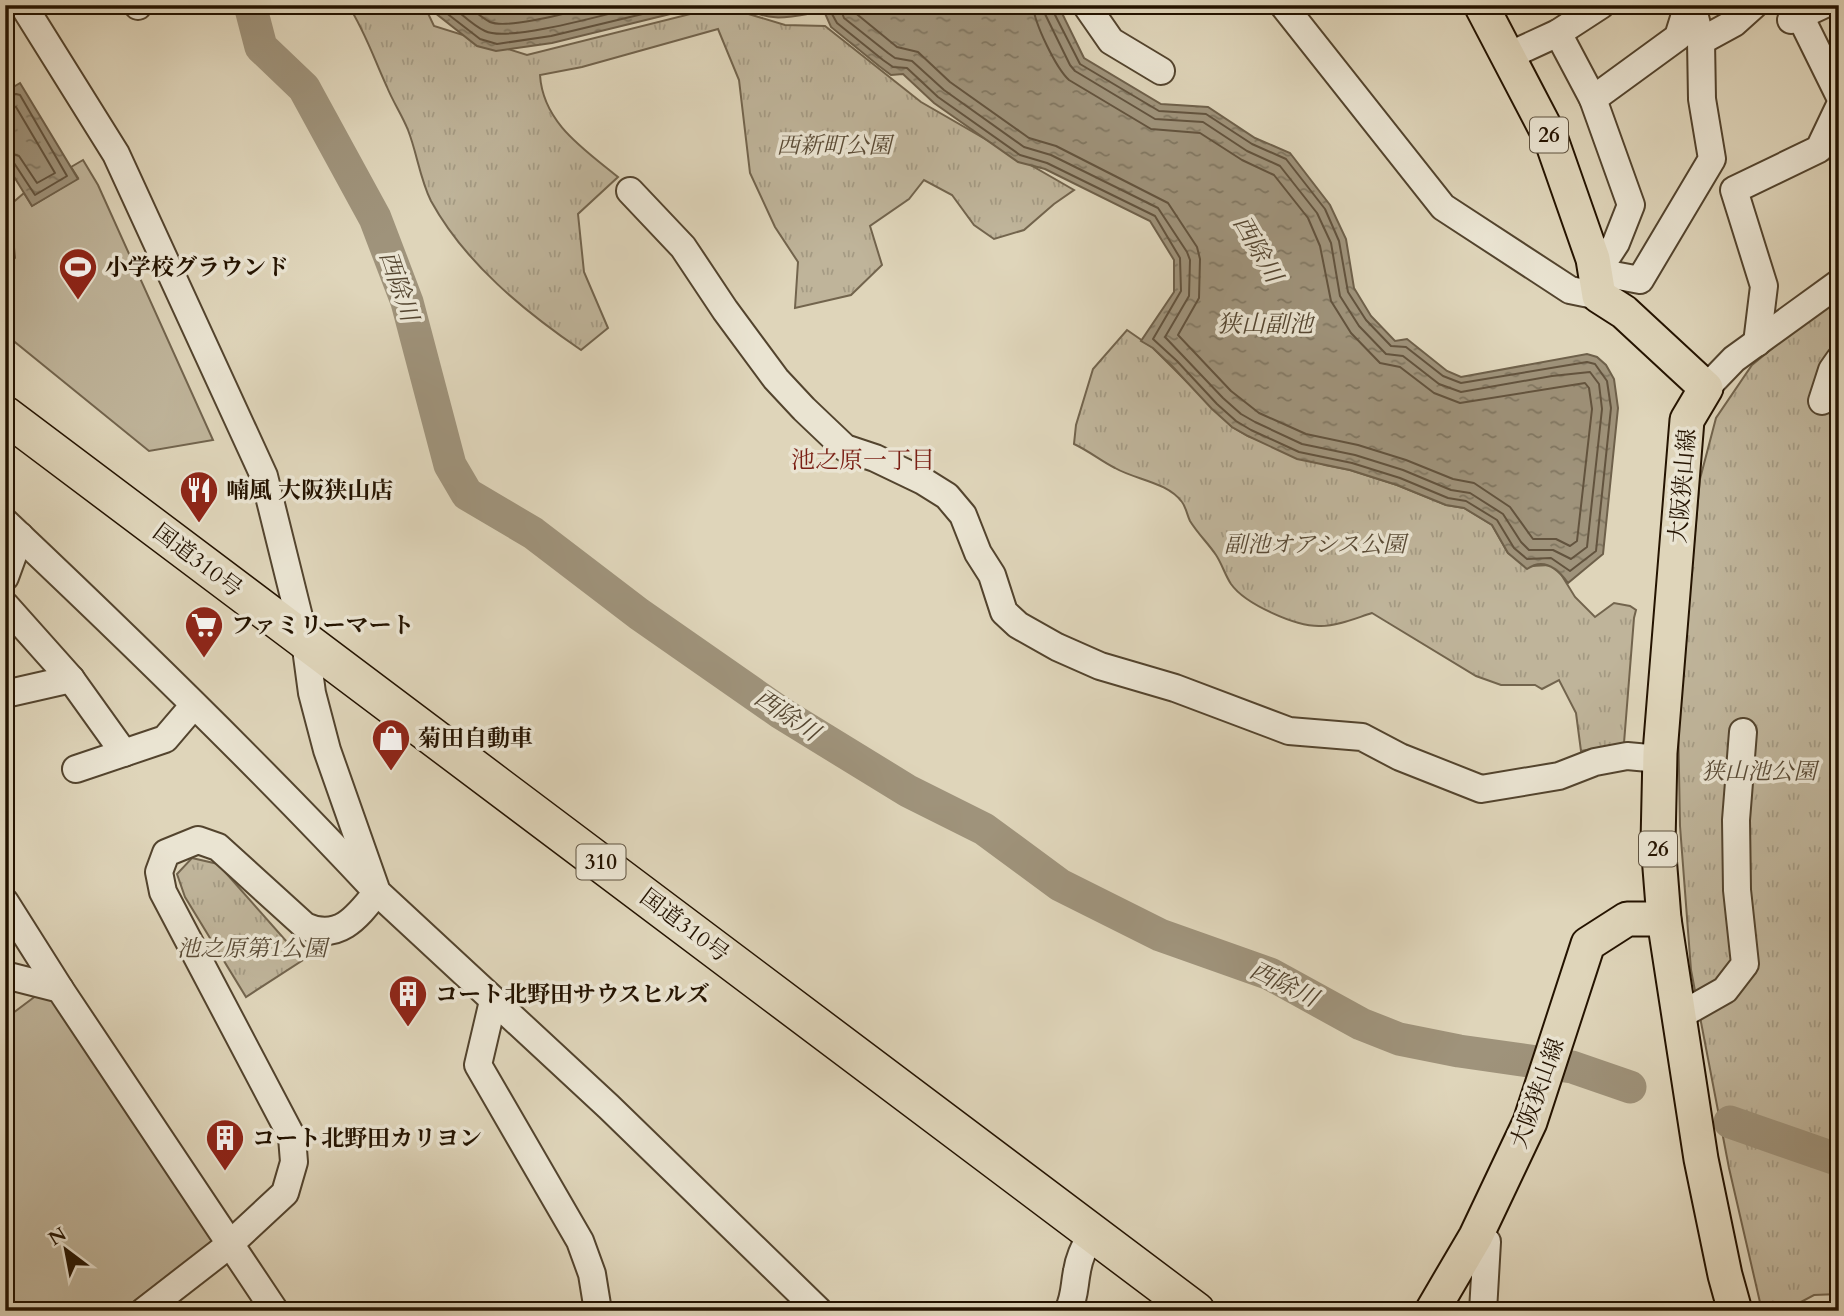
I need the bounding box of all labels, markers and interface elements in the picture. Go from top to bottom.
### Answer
road number: 26 [1530,118,1568,152]
park label: 西新町公園 [777,130,896,161]
water label: 西除川 [1225,210,1291,291]
sports icon: 小学校グラウンド [57,246,99,301]
water label: 西除川 [371,247,427,328]
place label: 小学校グラウンド [105,252,289,283]
water label: 狭山副池 [1217,308,1316,341]
street label: 大阪狭山線 [1662,427,1703,545]
district label: 池之原一丁目 [791,444,935,477]
restaurant icon: 喃風 大阪狭山店 [178,469,220,524]
place label: 喃風 大阪狭山店 [226,475,393,506]
street label: 国道310号 [147,517,249,604]
park label: 副池オアシス公園 [1224,529,1410,560]
supermarket icon: ファミリーマート [183,604,225,659]
place label: ファミリーマート [231,610,415,641]
water label: 西除川 [748,682,828,751]
shop icon: 菊田自動車 [370,717,412,772]
place label: 菊田自動車 [418,723,533,754]
park label: 狭山池公園 [1702,756,1821,787]
road number: 26 [1639,832,1677,866]
road number: 310 [576,844,626,880]
street label: 国道310号 [634,882,736,969]
park label: 池之原第1公園 [177,933,331,964]
water label: 西除川 [1244,954,1326,1016]
building icon: コート北野田サウスヒルズ [387,973,429,1028]
place label: コート北野田サウスヒルズ [435,979,710,1010]
street label: 大阪狭山線 [1503,1034,1572,1153]
building icon: コート北野田カリヨン [204,1117,246,1172]
place label: コート北野田カリヨン [252,1123,482,1154]
north arrow [32,1214,102,1284]
text: N [44,1221,72,1252]

